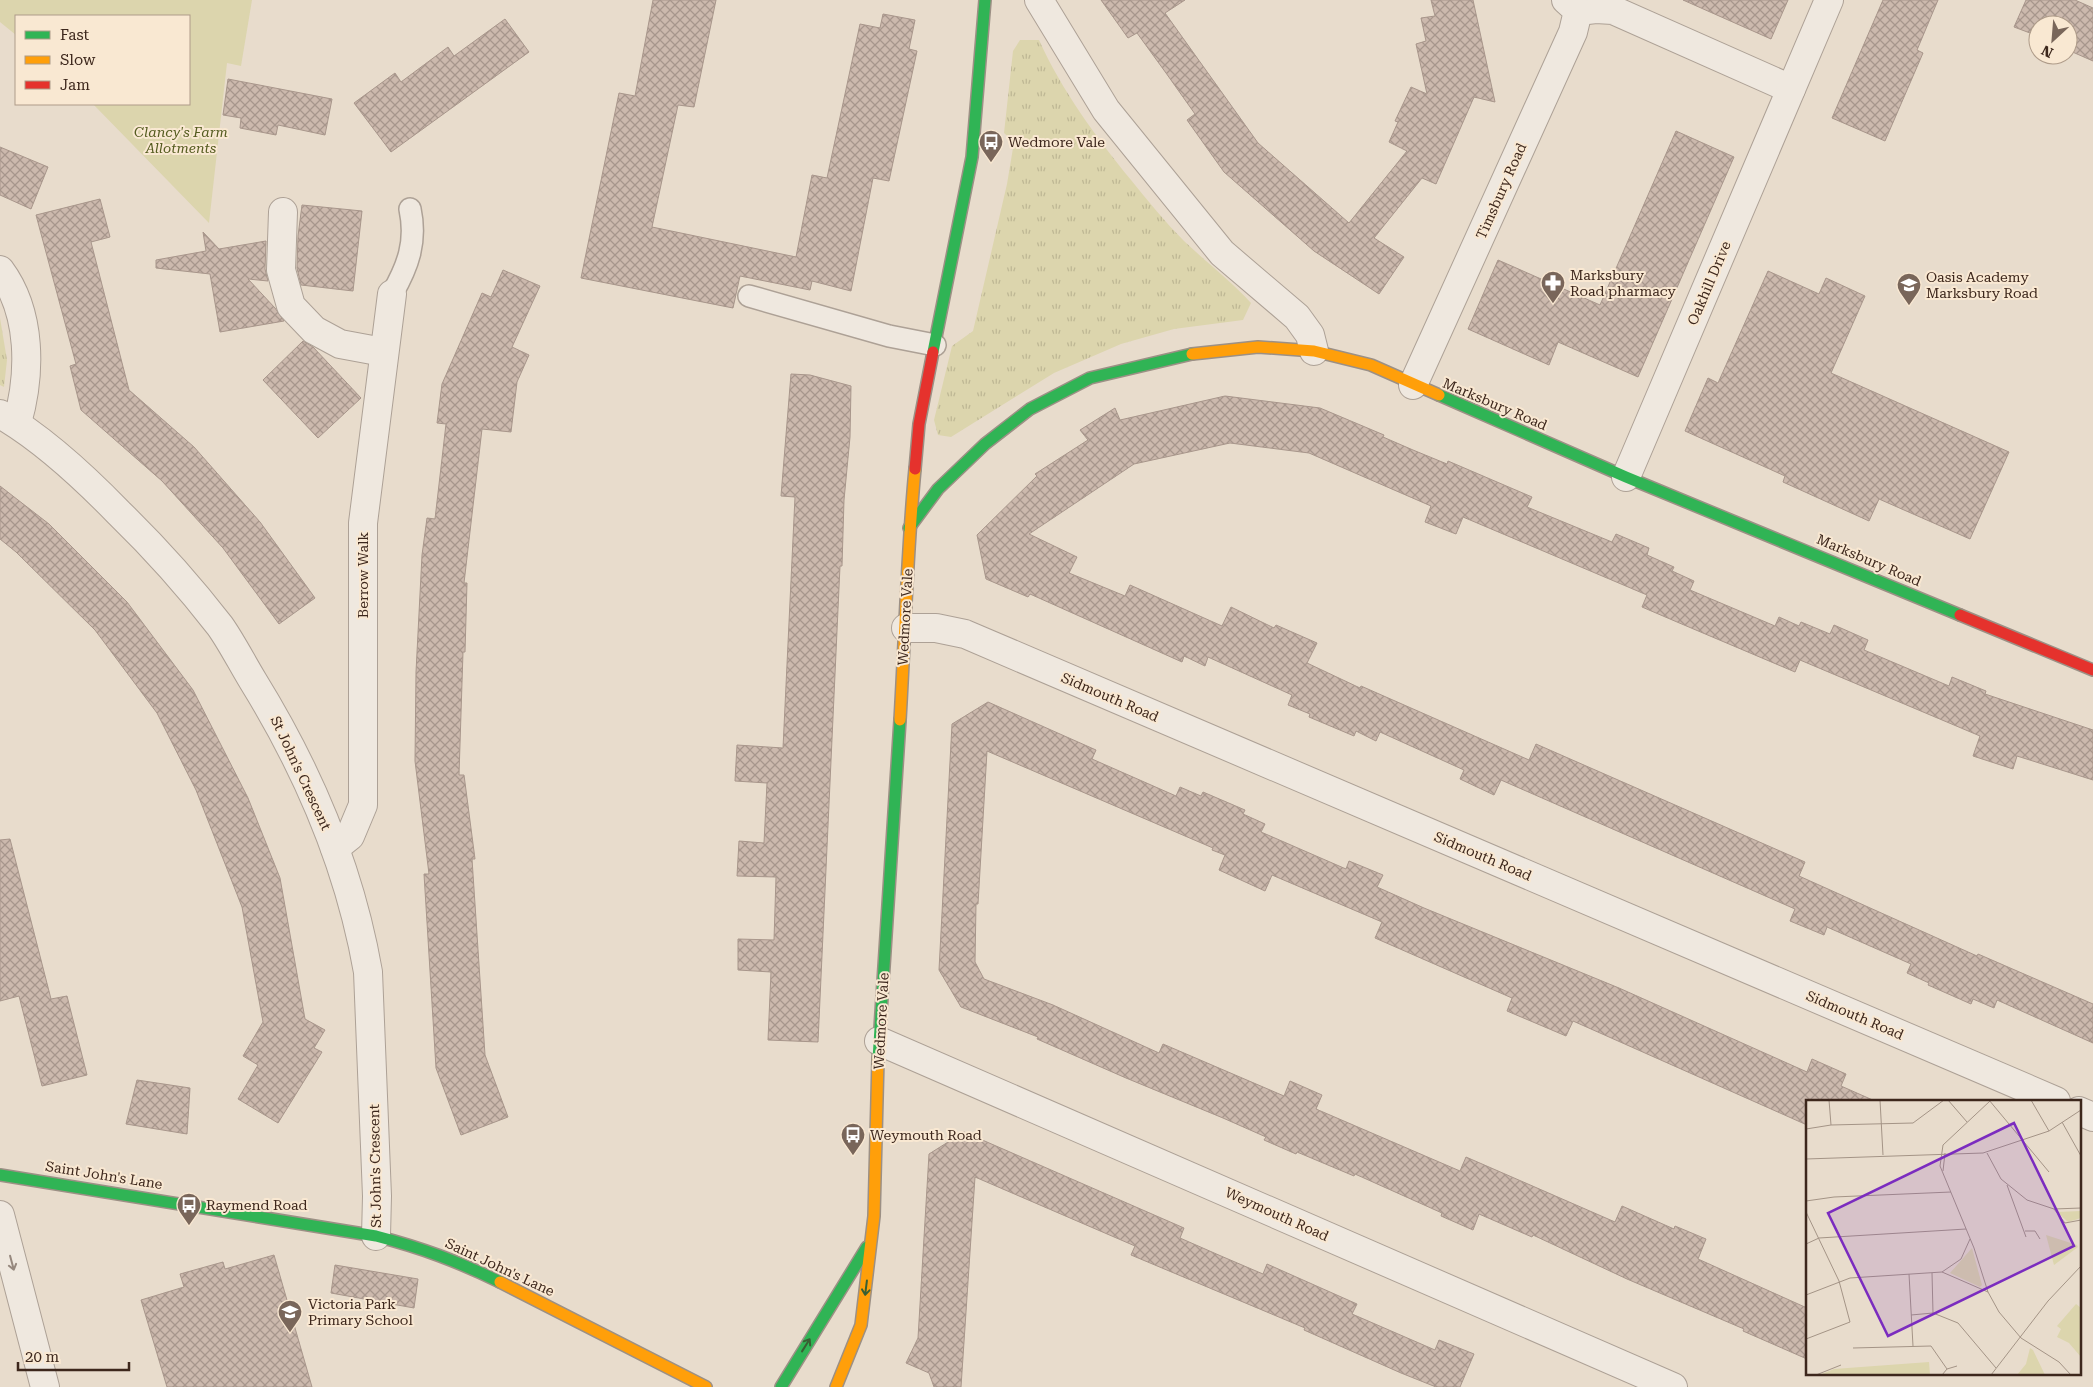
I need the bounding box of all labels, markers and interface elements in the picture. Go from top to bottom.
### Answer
legend [15,15,190,105]
north arrow [2028,15,2078,65]
text: Fast [60,26,90,44]
text: N [2039,42,2056,61]
text: Slow [60,51,96,69]
text: Jam [60,76,90,94]
park label: Clancy's Farm Allotments [134,124,228,156]
bus stop icon: Wedmore Vale [978,129,1004,163]
place label: Wedmore Vale [1008,134,1105,150]
street label: Timsbury Road [1473,141,1529,241]
street label: Oakhill Drive [1684,238,1734,327]
place label: Marksbury Road pharmacy [1570,267,1677,299]
place label: Oasis Academy Marksbury Road [1926,269,2038,301]
pharmacy icon: Marksbury Road pharmacy [1540,270,1566,304]
school or university icon: Oasis Academy Marksbury Road [1896,272,1922,306]
street label: Marksbury Road [1440,375,1550,433]
street label: Marksbury Road [1814,531,1924,589]
street label: Berrow Walk [355,532,371,618]
street label: Wedmore Vale [894,568,916,666]
street label: Sidmouth Road [1059,669,1161,725]
street label: St John's Crescent [268,713,334,833]
street label: Sidmouth Road [1432,828,1534,884]
street label: Wedmore Vale [870,972,892,1070]
street label: Sidmouth Road [1804,987,1906,1043]
inset map [1806,1100,2080,1374]
street label: St John's Crescent [366,1104,384,1228]
bus stop icon: Weymouth Road [840,1122,866,1156]
place label: Weymouth Road [870,1127,982,1143]
street label: Saint John's Lane [44,1158,164,1192]
street label: Weymouth Road [1223,1184,1331,1244]
bus stop icon: Raymend Road [176,1192,202,1226]
place label: Raymend Road [206,1197,308,1213]
street label: Saint John's Lane [443,1235,557,1299]
one-way arrow [8,1254,17,1270]
one-way arrow [861,1280,871,1296]
place label: Victoria Park Primary School [308,1296,413,1328]
school or university icon: Victoria Park Primary School [277,1299,303,1333]
one-way arrow [802,1339,812,1353]
scale bar [18,1340,129,1372]
text: 20 m [25,1348,60,1366]

